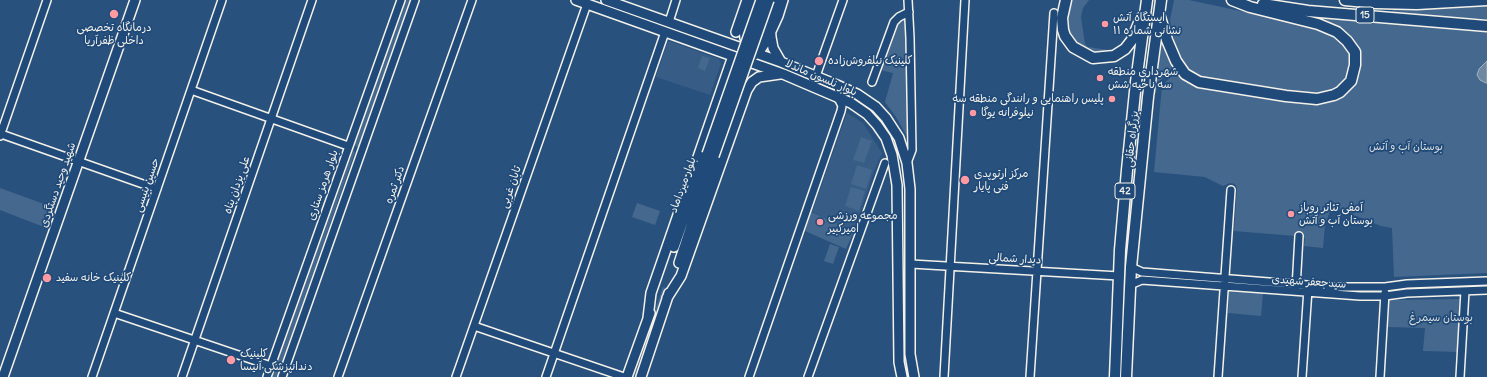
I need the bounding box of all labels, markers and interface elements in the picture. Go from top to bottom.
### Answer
road number: 15 [1356,7,1374,23]
marker: درمانگاه تخصصی داخلی ظفرآریا [108,8,120,20]
place label: ایستگاه آتش نشانی شماره ۱۱ [1113,11,1181,37]
marker: ایستگاه آتش نشانی شماره ۱۱ [1100,19,1110,29]
place label: درمانگاه تخصصی داخلی ظفرآریا [77,21,151,47]
place label: کلینیک نیلفروش‌زاده [828,54,913,68]
marker: کلینیک نیلفروش‌زاده [813,55,825,67]
street label: بلوار نلسون ماندلا [783,57,859,99]
place label: شهرداری منطقه سه ناحیه شش [1108,65,1178,91]
marker: شهرداری منطقه سه ناحیه شش [1095,73,1105,83]
place label: پلیس راهنمایی و رانندگی منطقه سه [952,92,1104,106]
marker: پلیس راهنمایی و رانندگی منطقه سه [1107,94,1117,104]
place label: نیلوفرانه یوگا [981,106,1034,120]
marker: نیلوفرانه یوگا [968,108,978,118]
street label: بزرگراه حقانی [1122,110,1142,168]
park label: بوستان آب و آتش [1369,140,1443,154]
street label: شهید وحید دستگردی [37,141,79,229]
street label: بلوار هرمز ستاری [305,148,341,222]
street label: علی یزدان پناه [221,154,253,216]
street label: بلوار میرداماد [667,155,699,215]
street label: حسین بنیسی [132,156,162,214]
street label: دکتر ثمره [382,164,408,206]
street label: تابان غربی [498,164,524,210]
place label: مرکز ارتوپدی فنی پایار [974,167,1028,193]
marker: مرکز ارتوپدی فنی پایار [959,174,971,186]
road number: 42 [1115,183,1135,199]
place label: آمفی تئاتر روباز بوستان آب و آتش [1299,201,1373,227]
place label: مجموعه ورزشی امیرکبیر [828,209,898,235]
marker: آمفی تئاتر روباز بوستان آب و آتش [1286,209,1296,219]
marker: مجموعه ورزشی امیرکبیر [815,217,825,227]
street label: دیدار شمالی [988,251,1042,267]
place label: کلینیک خانه سفید [56,271,131,285]
marker: کلینیک خانه سفید [41,272,53,284]
street label: سیدجعفر شهیدی [1271,273,1347,291]
park label: بوستان سیمرغ [1409,311,1473,325]
place label: کلینیک دندانپزشکی آنیسا [240,347,313,373]
marker: کلینیک دندانپزشکی آنیسا [225,354,237,366]

